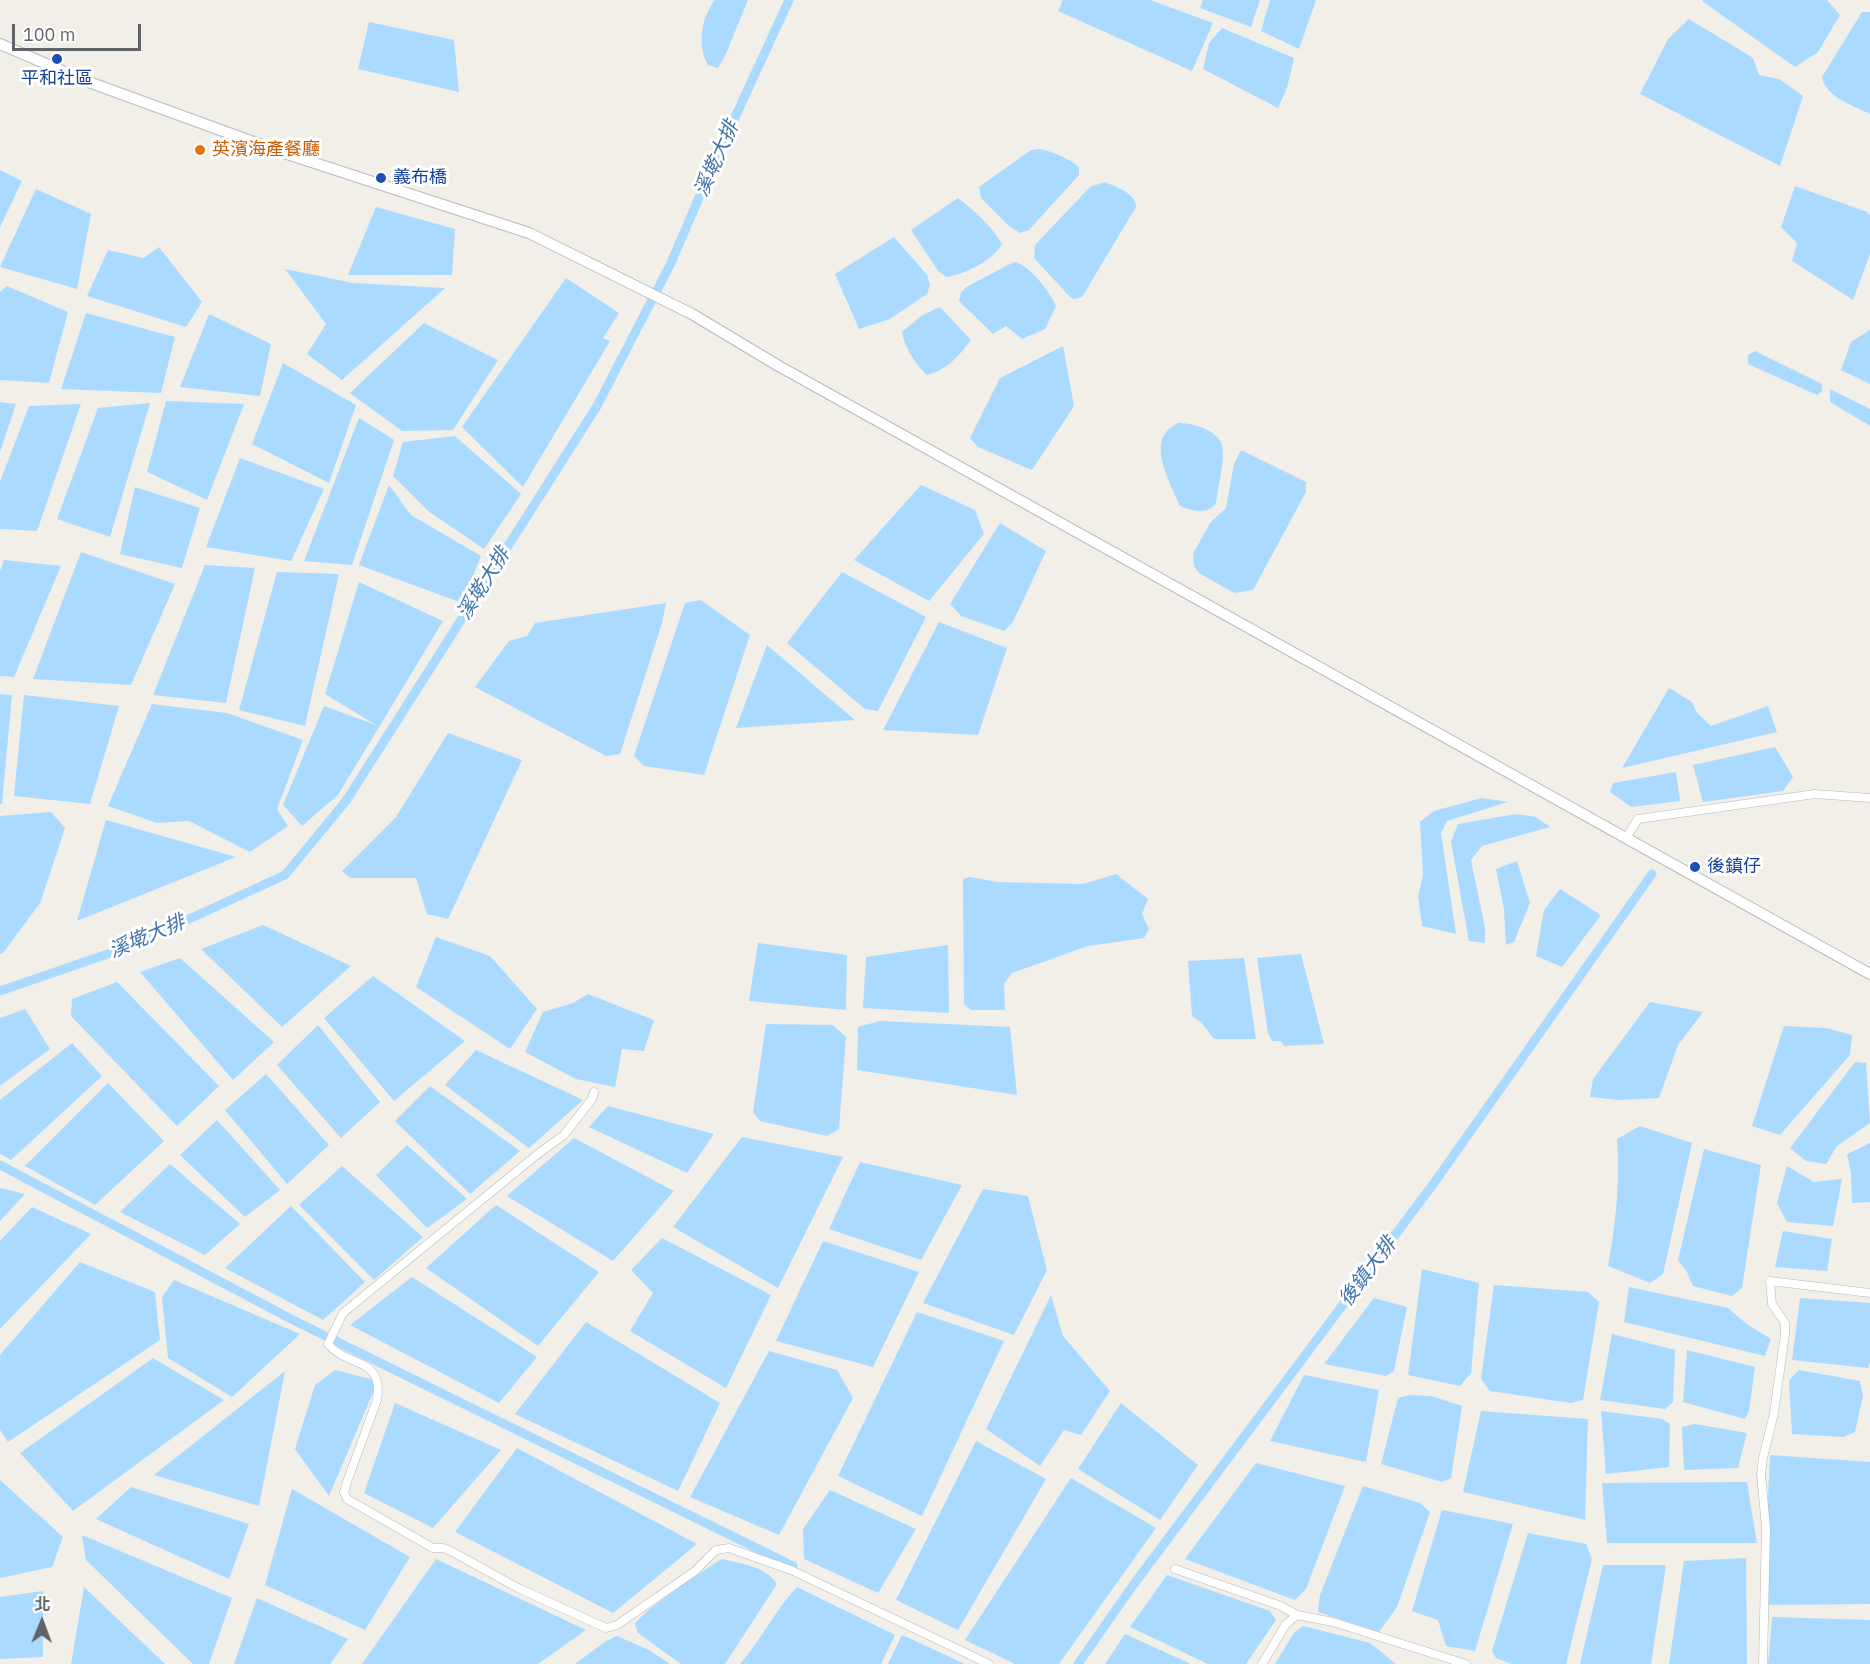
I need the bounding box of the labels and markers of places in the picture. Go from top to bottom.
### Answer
marker: 平和社區 [50,52,64,66]
place label: 平和社區 [21,68,93,90]
place label: 英濱海產餐廳 [212,139,320,161]
marker: 英濱海產餐廳 [193,143,207,157]
place label: 義布橋 [393,167,447,189]
marker: 義布橋 [374,171,388,185]
place label: 後鎮仔 [1707,856,1761,878]
marker: 後鎮仔 [1688,860,1702,874]

